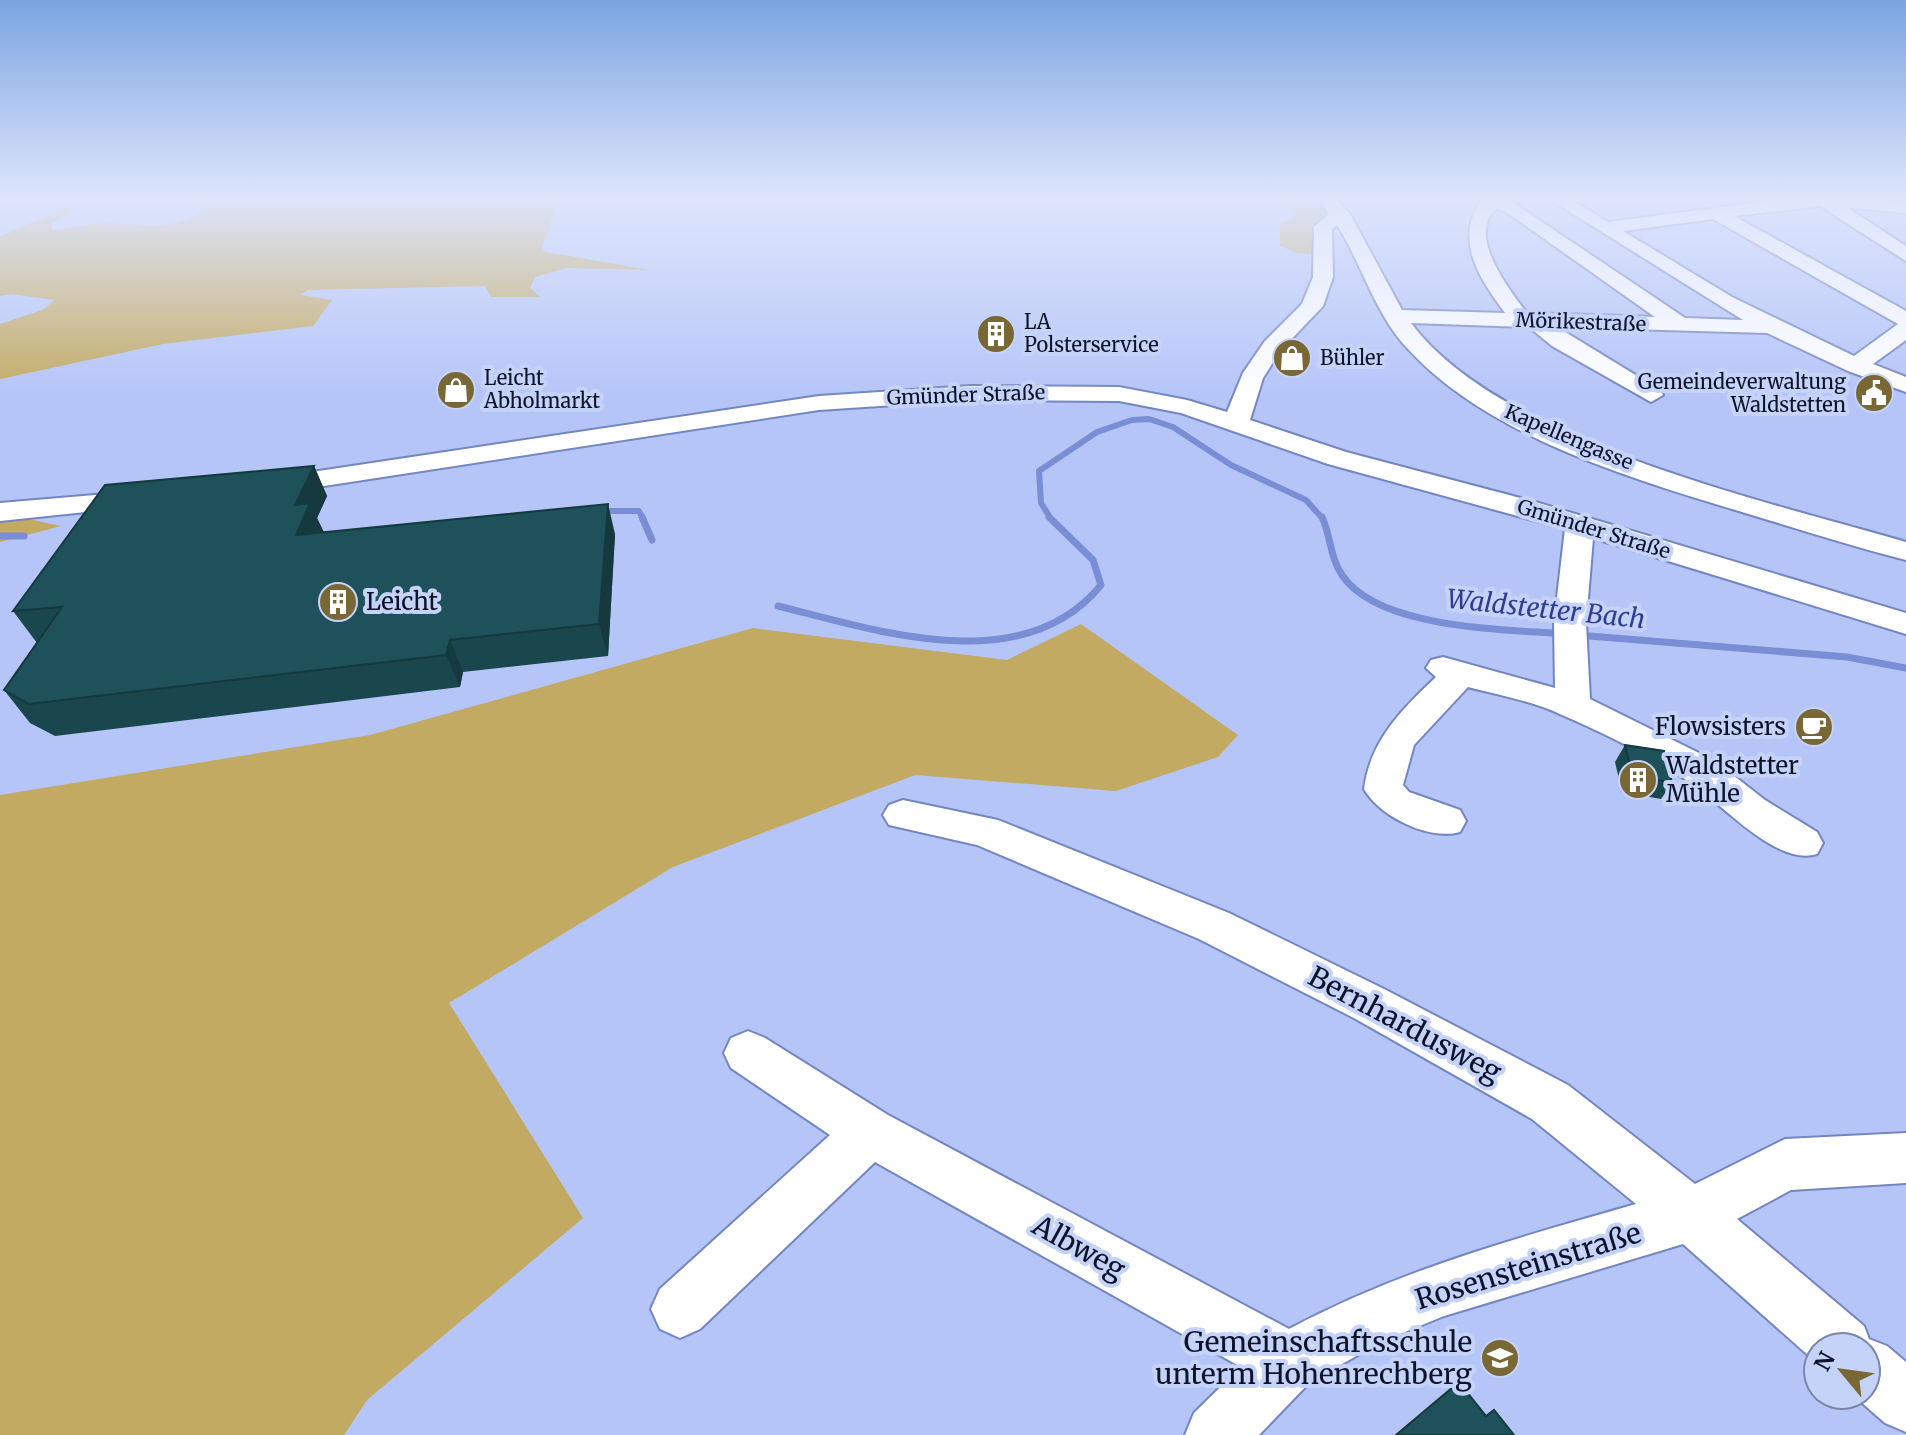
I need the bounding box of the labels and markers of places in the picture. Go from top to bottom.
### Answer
place label: LA Polsterservice [1024,309,1159,357]
building icon: LA Polsterservice [975,313,1017,355]
shop icon: Bühler [1271,337,1313,379]
place label: Bühler [1320,345,1385,370]
place label: Leicht Abholmarkt [483,365,600,413]
shop icon: Leicht Abholmarkt [435,369,477,411]
place label: Gemeindeverwaltung Waldstetten [1638,369,1846,417]
public building icon: Gemeindeverwaltung Waldstetten [1853,372,1895,414]
building icon: Leicht [317,581,359,623]
place label: Leicht [366,586,439,617]
cafe icon: Flowsisters [1793,706,1835,748]
place label: Flowsisters [1655,711,1786,742]
place label: Waldstetter Mühle [1665,750,1799,809]
building icon: Waldstetter Mühle [1617,759,1659,801]
place label: Gemeinschaftsschule unterm Hohenrechberg [1155,1324,1472,1392]
school or university icon: Gemeinschaftsschule unterm Hohenrechberg [1479,1337,1521,1379]

